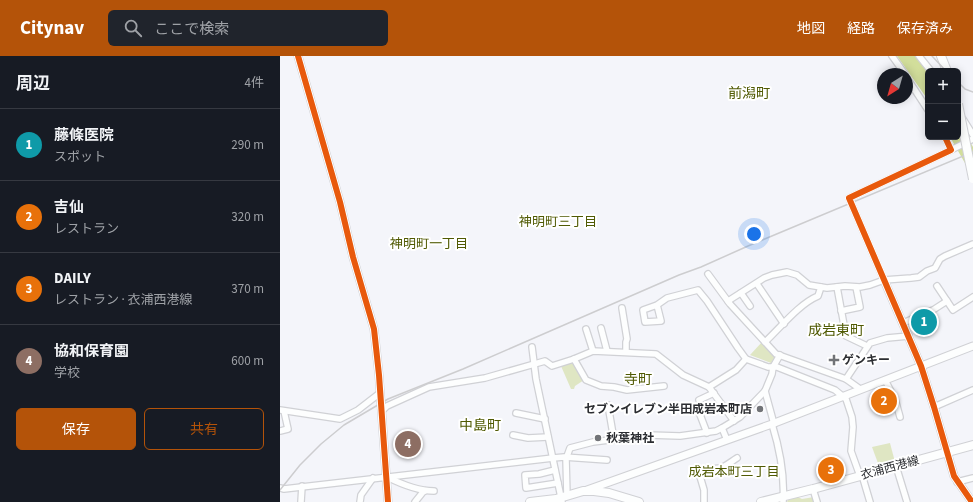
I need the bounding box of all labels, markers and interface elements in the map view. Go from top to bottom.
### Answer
search box [108,10,388,46]
text: Citynav [20,15,84,42]
icon: search [122,17,144,39]
text: ここで検索 [154,19,229,40]
text: 地図 [797,19,825,39]
text: 経路 [847,19,875,39]
text: 保存済み [897,19,953,39]
north arrow [877,68,913,104]
map controls [925,68,961,140]
button: + [925,68,961,104]
text: 周辺 [16,72,50,96]
text: 4件 [245,74,264,92]
district label: 前潟町 [728,84,770,104]
button: − [925,104,961,140]
text: 藤條医院 [54,125,114,146]
text: 1 [26,136,32,154]
text: 290 m [231,136,264,154]
text: スポット [54,148,106,166]
text: 吉仙 [54,197,84,218]
text: 2 [26,208,32,226]
text: 320 m [231,208,264,226]
district label: 神明町三丁目 [519,213,597,231]
text: レストラン [54,220,119,238]
your location [744,224,764,244]
district label: 神明町一丁目 [390,235,468,253]
text: DAILY [54,268,91,289]
text: 3 [26,280,32,298]
text: 370 m [231,280,264,298]
text: レストラン · 衣浦西港線 [54,291,192,309]
pin: 1 [911,307,937,337]
district label: 成岩東町 [808,321,864,341]
text: 協和保育園 [54,341,129,362]
text: 4 [26,352,32,370]
text: 600 m [231,352,264,370]
place label: ゲンキー [842,352,890,369]
marker: ゲンキー [829,355,839,365]
text: 学校 [54,364,80,382]
district label: 寺町 [624,370,652,390]
pin: 2 [871,386,897,416]
place label: セブンイレブン半田成岩本町店 [584,401,752,418]
marker: セブンイレブン半田成岩本町店 [755,404,765,414]
button: 保存 [16,408,136,450]
button: 共有 [144,408,264,450]
district label: 中島町 [459,416,501,436]
pin: 4 [395,429,421,459]
place label: 秋葉神社 [606,430,654,447]
marker: 秋葉神社 [593,433,603,443]
street label: 衣浦西港線 [859,452,921,484]
pin: 3 [818,455,844,485]
district label: 成岩本町三丁目 [688,463,780,481]

